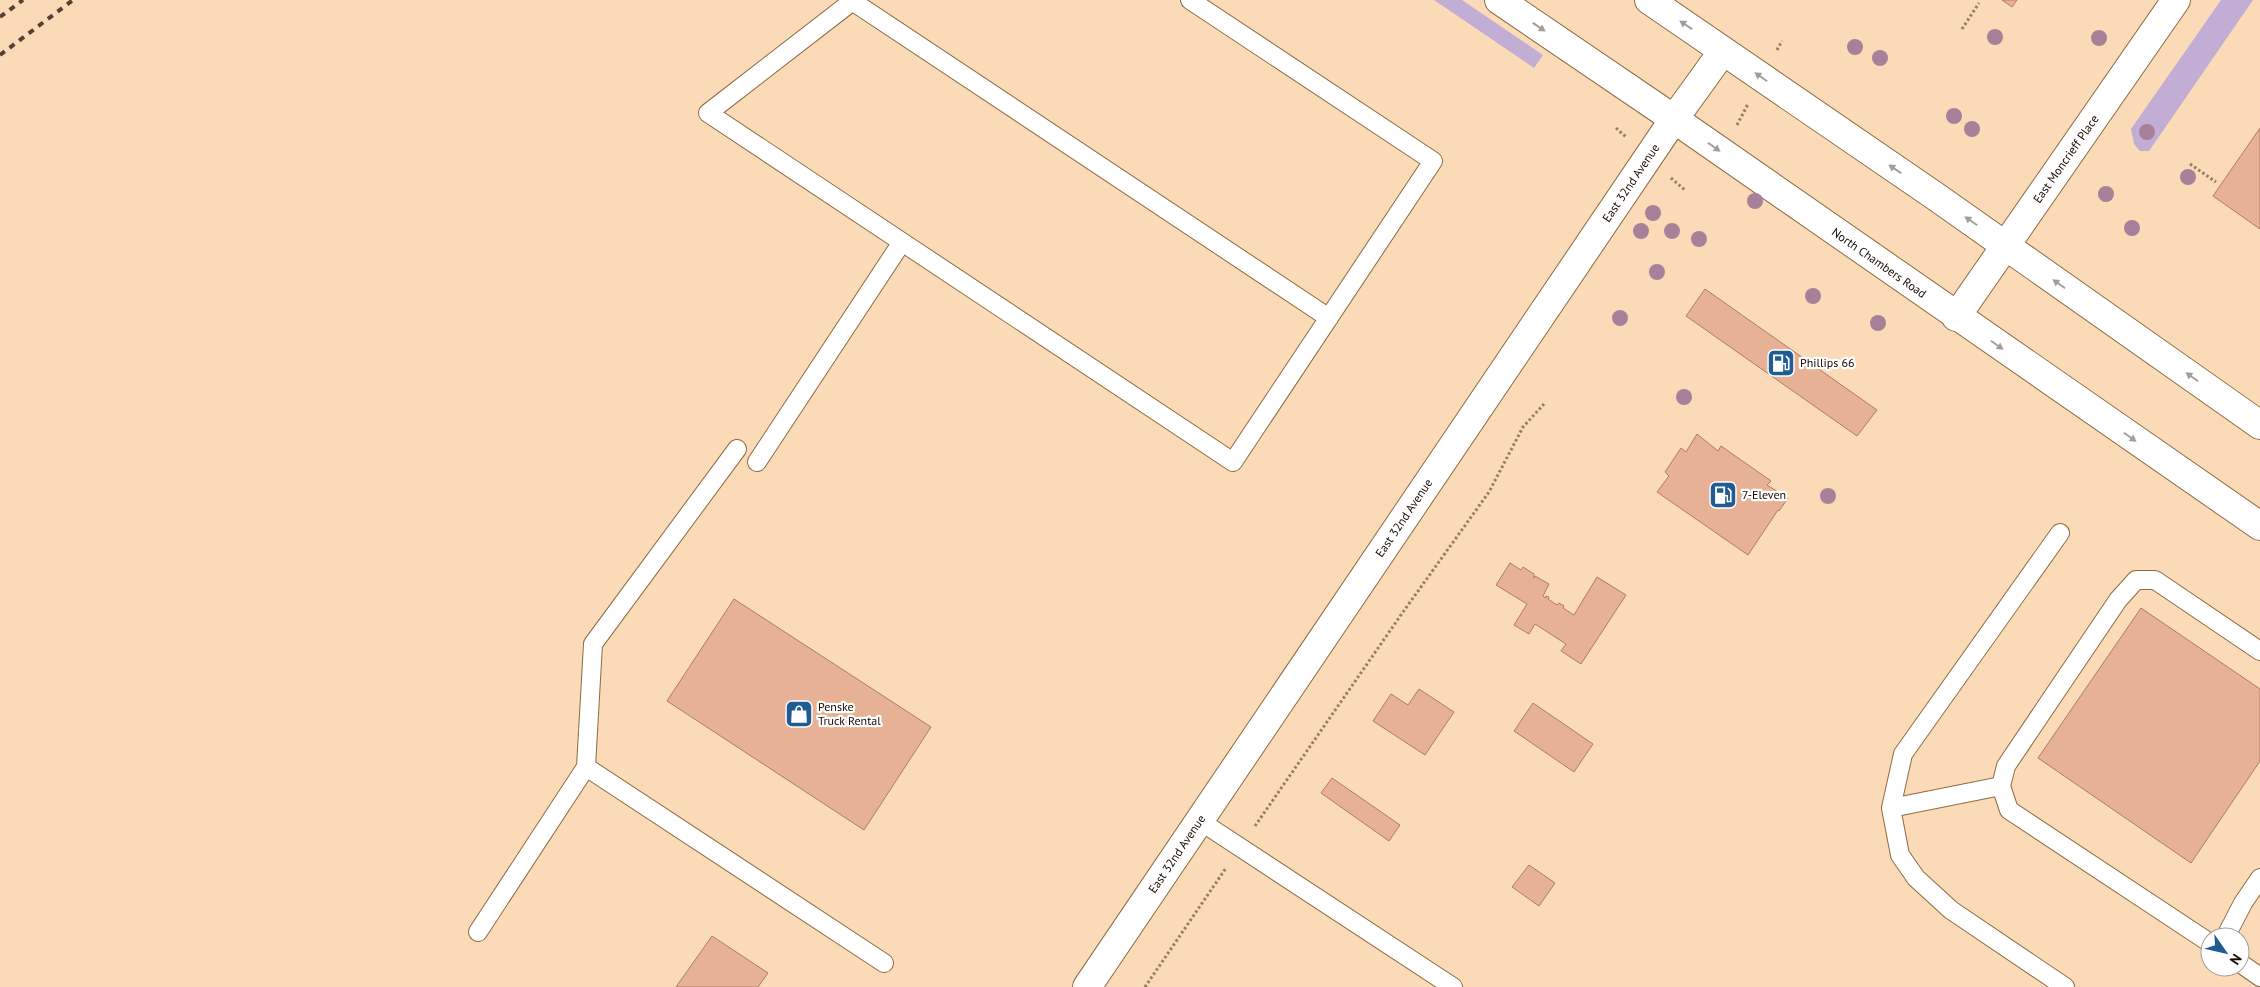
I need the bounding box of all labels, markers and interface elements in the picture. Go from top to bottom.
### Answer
one-way arrow [1679,20,1693,30]
one-way arrow [1532,22,1546,32]
one-way arrow [1754,72,1768,82]
street label: East Moncrieff Place [2030,112,2102,206]
street label: East 32nd Avenue [1599,141,1662,225]
one-way arrow [1707,142,1721,152]
one-way arrow [1888,164,1902,174]
one-way arrow [1964,216,1977,226]
street label: North Chambers Road [1829,224,1930,301]
one-way arrow [2052,279,2066,289]
one-way arrow [1990,340,2003,350]
fuel station icon: Phillips 66 [1766,348,1796,378]
place label: Phillips 66 [1800,355,1855,370]
one-way arrow [2186,372,2199,383]
one-way arrow [2124,432,2137,442]
street label: East 32nd Avenue [1372,476,1435,560]
fuel station icon: 7-Eleven [1708,480,1738,510]
place label: 7-Eleven [1742,487,1786,502]
shop icon: Penske Truck Rental [784,699,814,729]
place label: Penske Truck Rental [818,699,881,728]
street label: East 32nd Avenue [1145,812,1208,896]
north arrow [2200,927,2250,977]
text: N [2226,950,2246,968]

